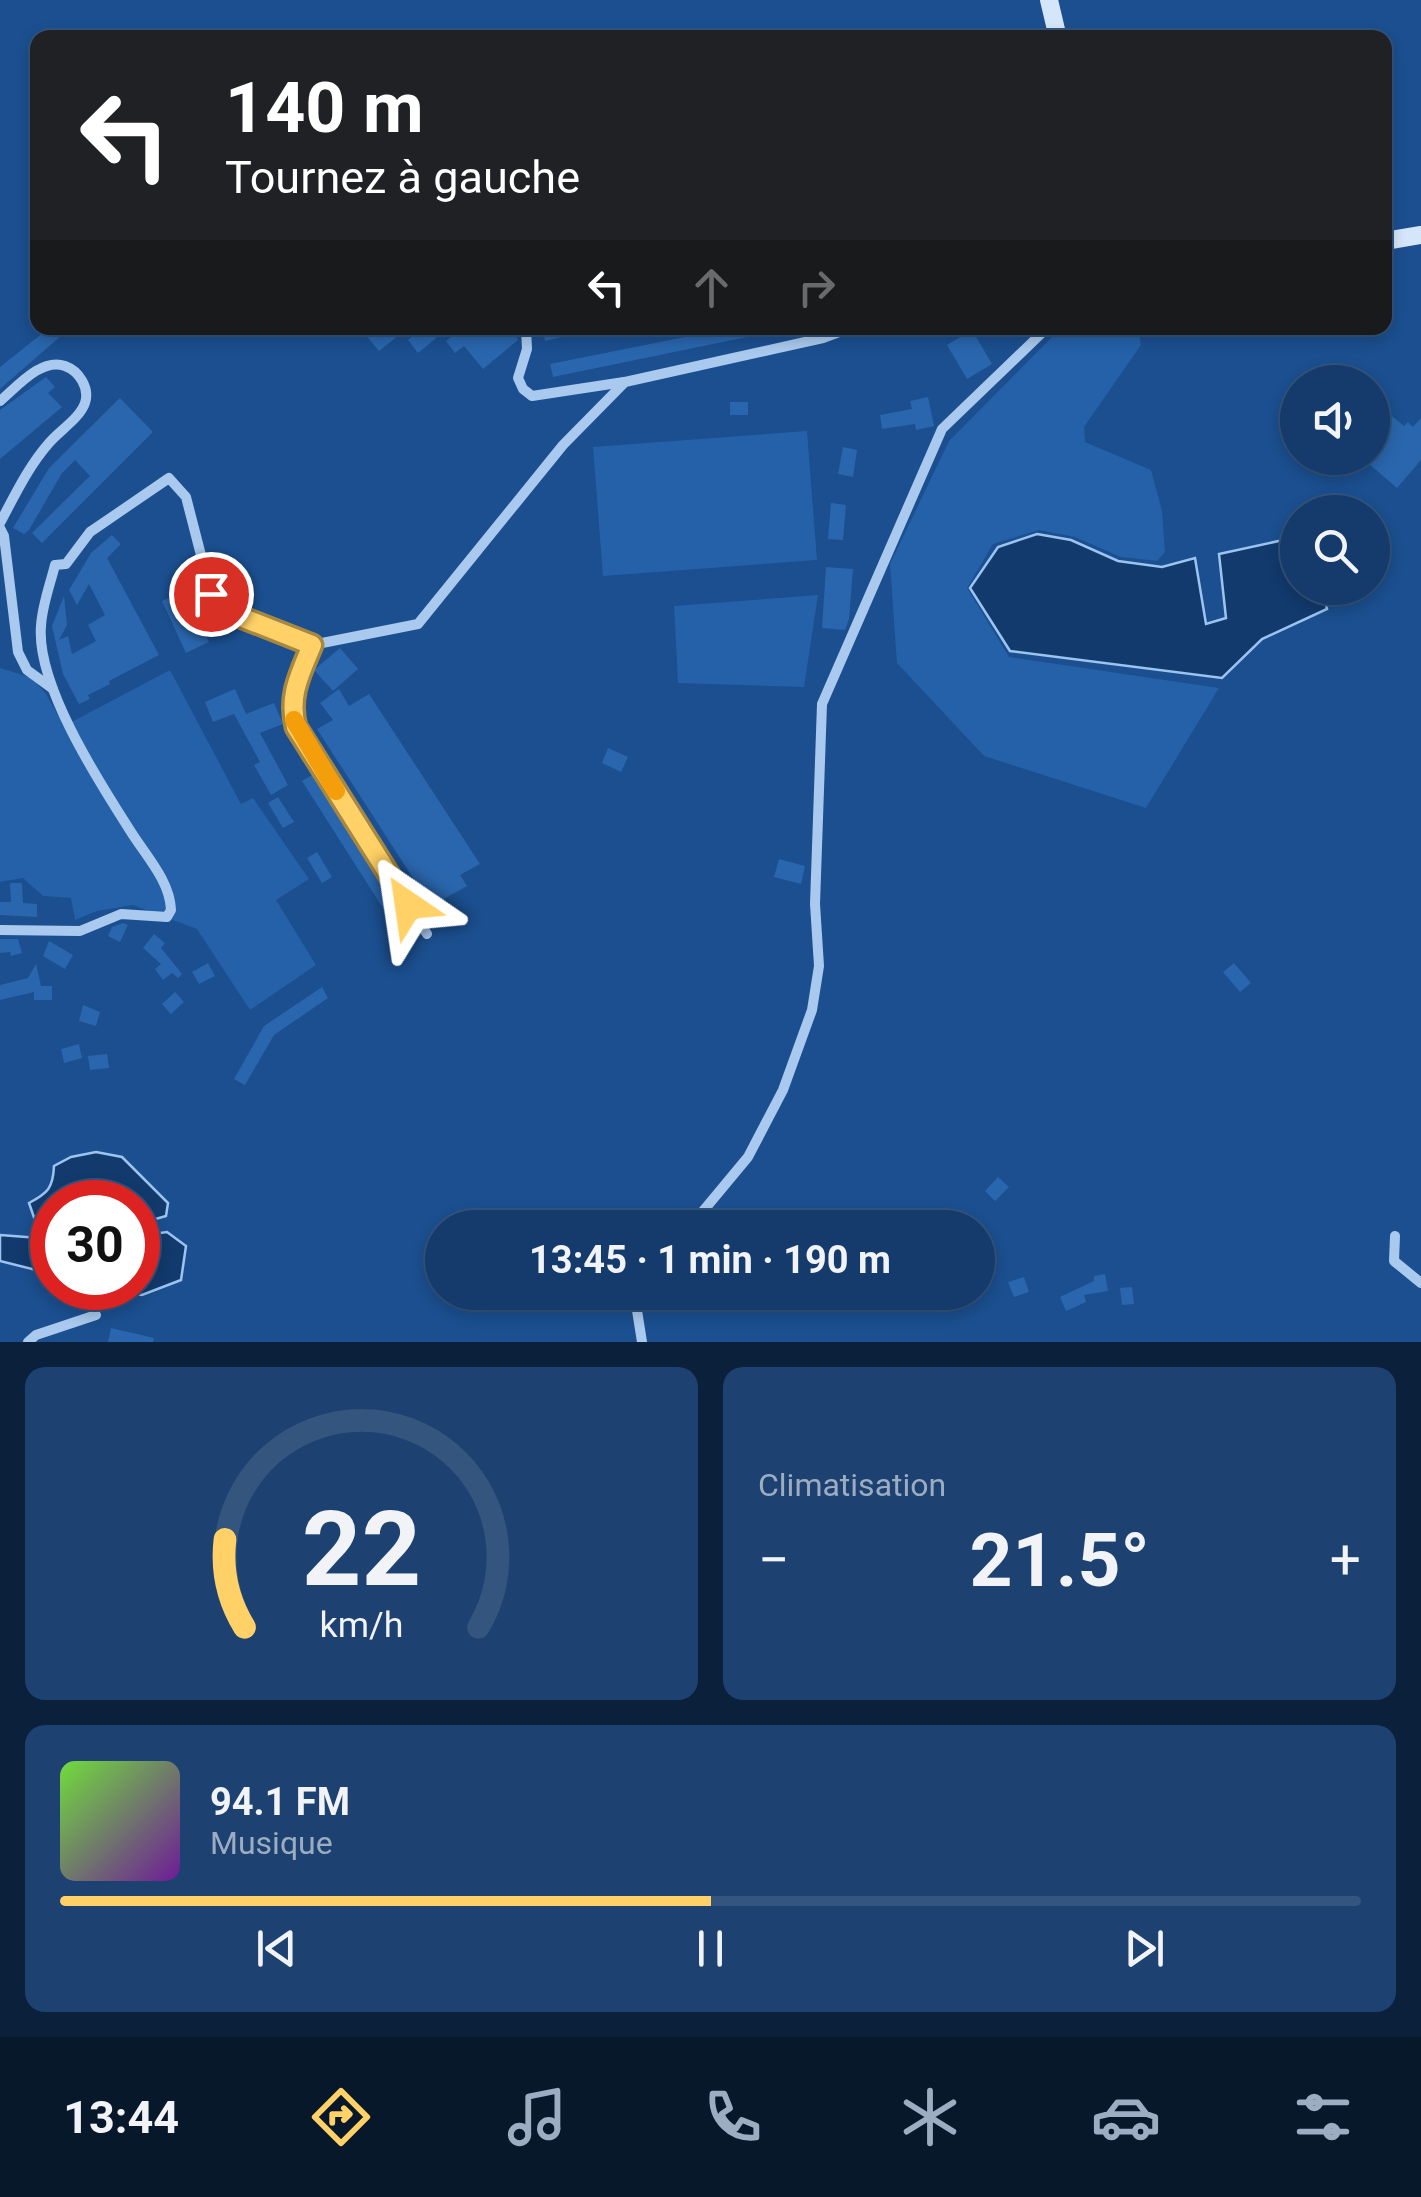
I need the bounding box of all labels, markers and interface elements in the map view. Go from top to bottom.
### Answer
text: 140 m [225,67,424,149]
icon: left [60,70,190,200]
text: Tournez à gauche [225,151,580,204]
icon: left [579,260,634,315]
icon: ahead [684,260,739,315]
icon: right [789,260,844,315]
map controls [1280,365,1390,605]
button: sound [1280,365,1390,475]
button: search [1280,495,1390,605]
pin [169,552,254,637]
icon: arrive [184,567,239,622]
position arrow [356,853,460,957]
speed limit sign: 30 [30,1180,160,1310]
text: 13:45 · 1 min · 190 m [529,1238,891,1282]
text: Climatisation [758,1466,946,1504]
text: 22 [302,1489,421,1610]
text: 21.5° [970,1516,1150,1604]
text: − [758,1528,789,1592]
text: + [1330,1528,1361,1592]
text: km/h [320,1604,403,1646]
text: 94.1 FM [210,1780,350,1824]
text: Musique [210,1824,333,1862]
icon: previous [249,1921,304,1976]
icon: pause [683,1921,738,1976]
icon: next [1117,1921,1172,1976]
icon: directions [306,2082,376,2152]
icon: music [502,2082,572,2152]
icon: phone [698,2082,768,2152]
icon: climate [895,2082,965,2152]
icon: car [1091,2082,1161,2152]
icon: filters [1288,2082,1358,2152]
text: 13:44 [63,2091,179,2144]

